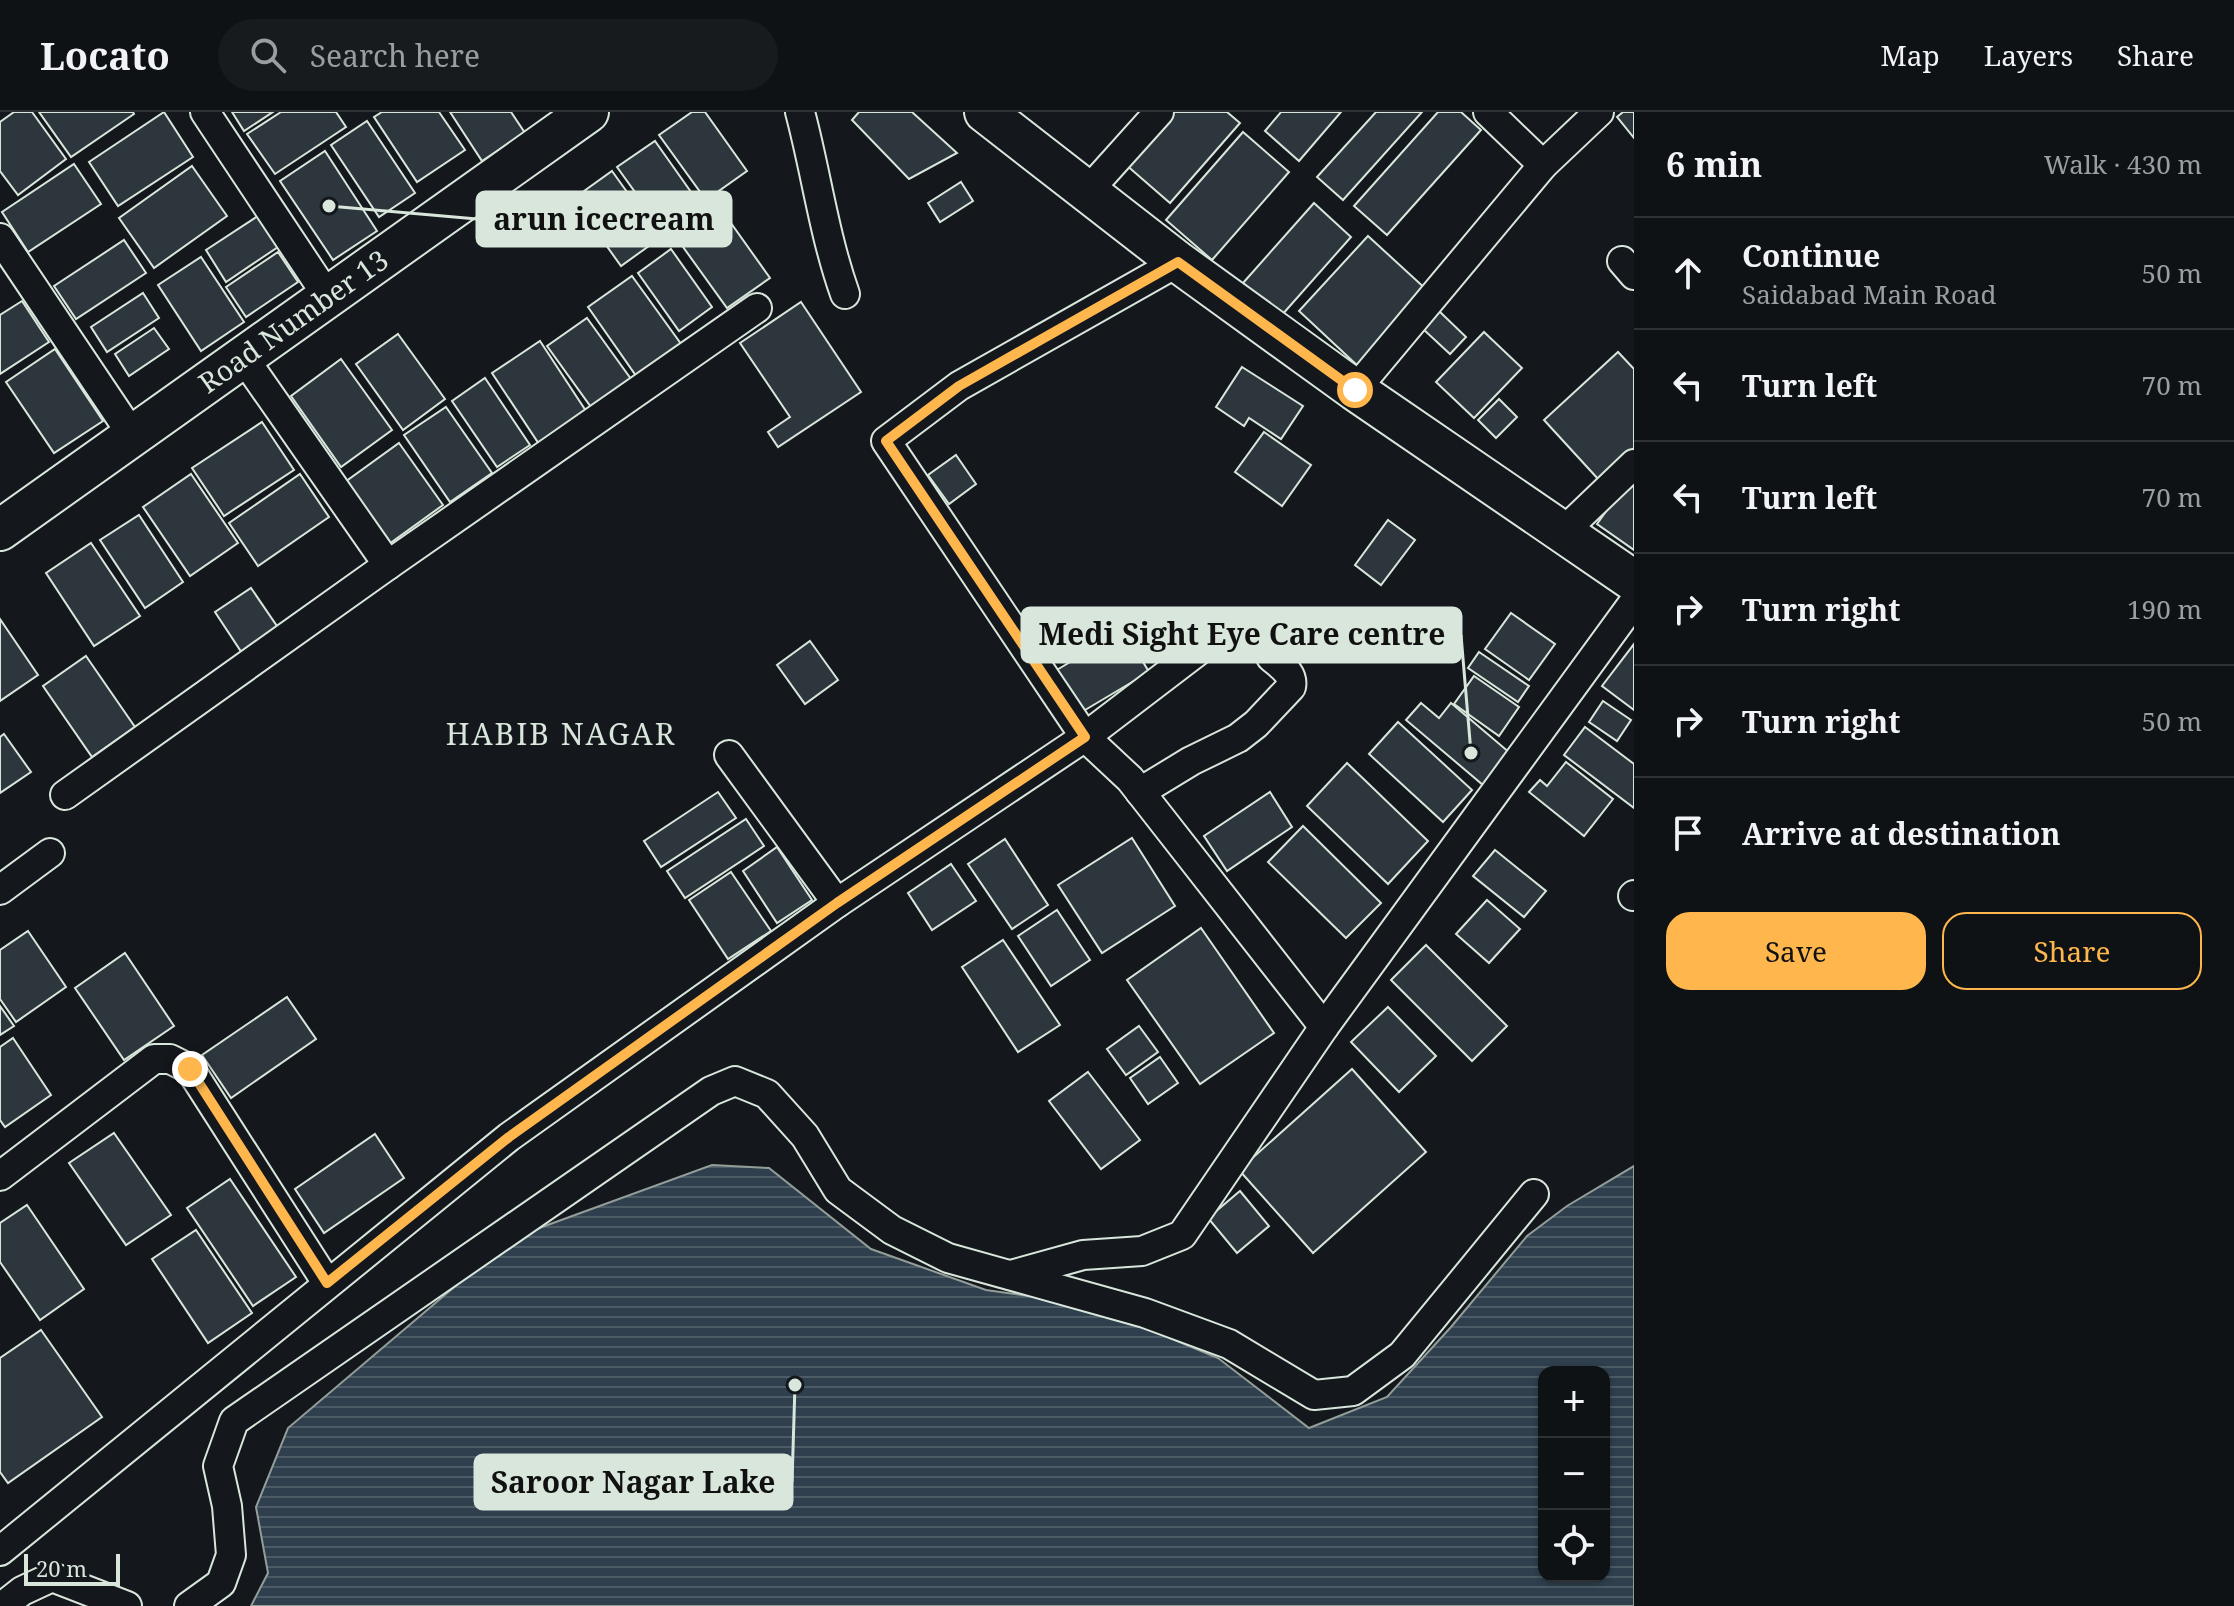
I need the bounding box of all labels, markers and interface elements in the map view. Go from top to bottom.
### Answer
search box [218,19,778,91]
text: Locato [40,29,170,81]
icon: search [246,33,290,77]
text: Search here [310,35,480,76]
text: Map [1881,36,1940,74]
text: Layers [1984,36,2073,74]
text: Share [2117,36,2194,74]
text: 6 min [1666,141,1762,187]
text: Walk · 430 m [2044,146,2202,182]
callout: arun icecream [477,192,731,246]
text: arun icecream [493,198,715,239]
text: Continue [1742,235,1880,276]
street label: Road Number 13 [190,240,395,401]
icon: ahead [1666,251,1710,295]
text: 50 m [2142,255,2202,291]
text: Saidabad Main Road [1742,276,1997,312]
icon: left [1666,363,1710,407]
text: Turn left [1742,365,1877,406]
text: 70 m [2142,367,2202,403]
route start [1337,372,1373,408]
icon: left [1666,475,1710,519]
text: Turn left [1742,477,1877,518]
text: 70 m [2142,479,2202,515]
icon: right [1666,587,1710,631]
text: Turn right [1742,589,1900,630]
text: 190 m [2127,591,2202,627]
callout: Medi Sight Eye Care centre [1022,608,1461,662]
text: Medi Sight Eye Care centre [1039,613,1445,654]
icon: right [1666,699,1710,743]
text: Turn right [1742,701,1900,742]
text: 50 m [2142,703,2202,739]
district label: HABIB NAGAR [446,713,676,754]
icon: arrive [1666,811,1710,855]
text: Arrive at destination [1742,813,2061,854]
button: Save [1666,912,1926,990]
button: Share [1942,912,2202,990]
route end [172,1051,208,1087]
map controls [1538,1366,1610,1582]
button: + [1538,1366,1610,1438]
button: − [1538,1438,1610,1510]
callout: Saroor Nagar Lake [475,1455,792,1509]
text: Saroor Nagar Lake [491,1461,775,1502]
button: locate [1538,1510,1610,1582]
scale bar [24,1550,120,1586]
text: 20 m [36,1553,87,1583]

